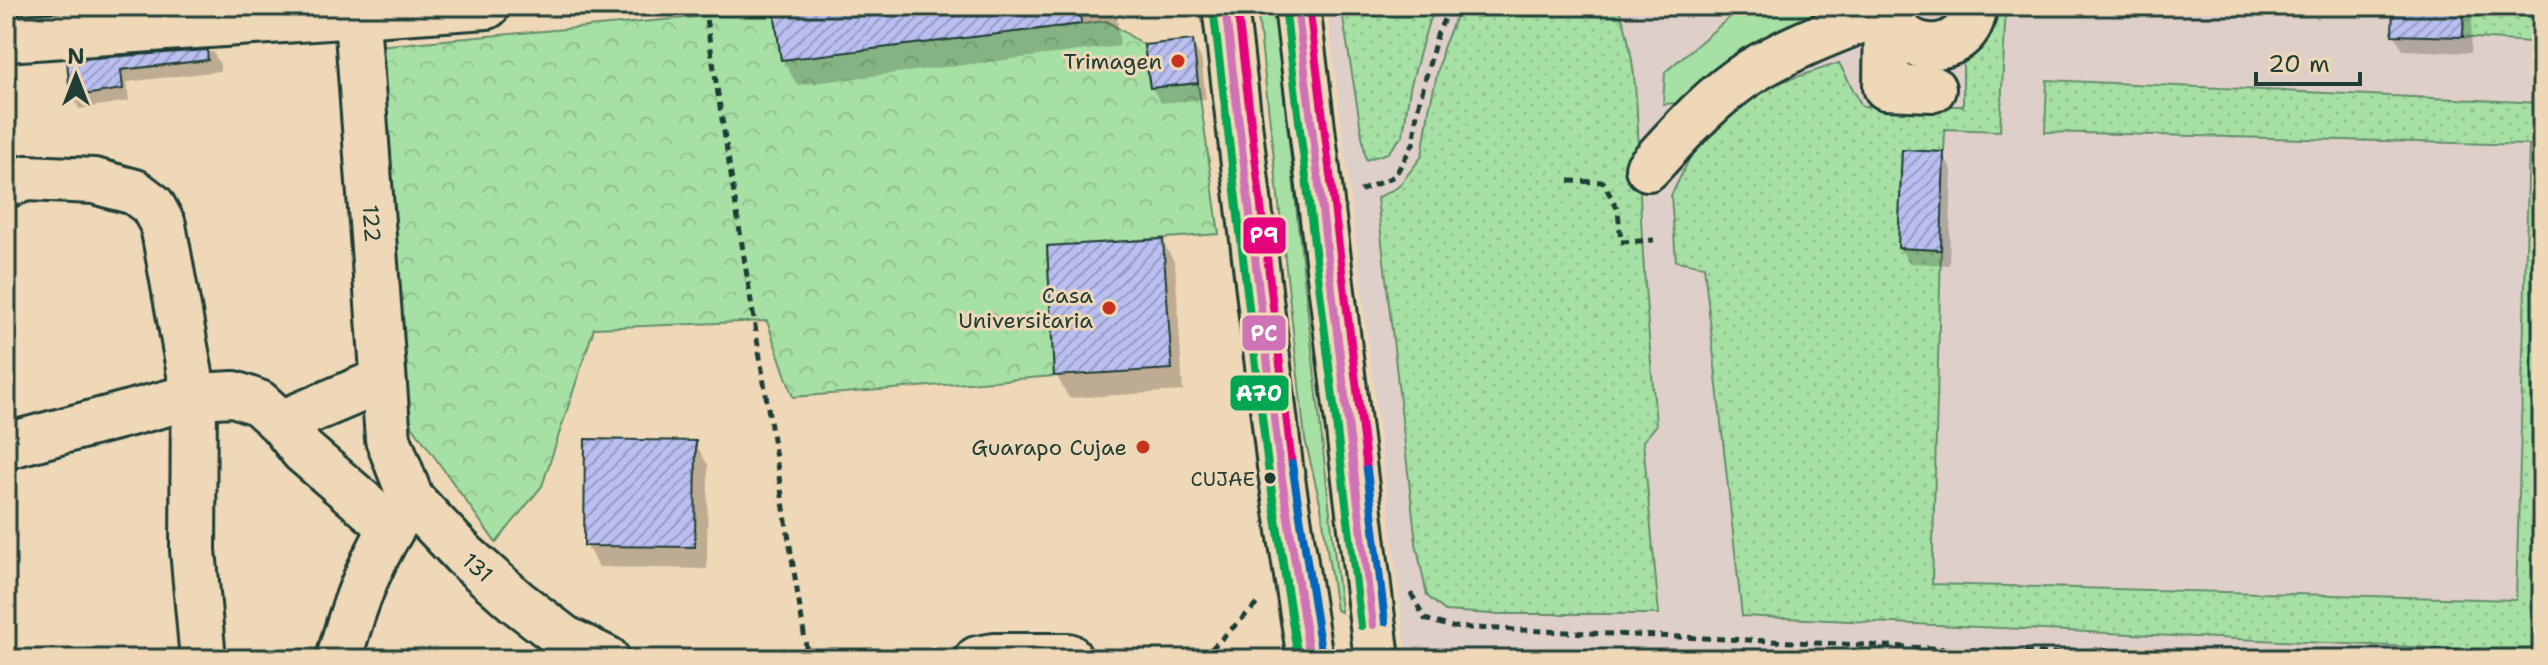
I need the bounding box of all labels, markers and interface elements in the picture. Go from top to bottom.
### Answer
north arrow [36,36,116,116]
scale bar [2256,36,2360,86]
text: N [67,42,85,71]
place label: Trimagen [1063,47,1162,76]
text: 20 m [2268,48,2330,80]
marker: Trimagen [1169,52,1187,70]
street label: 122 [356,204,387,243]
line badge: P9 [1242,216,1287,255]
text: P9 [1249,221,1279,250]
place label: Casa Universitaria [958,281,1093,335]
marker: Casa Universitaria [1100,299,1118,317]
line badge: PC [1241,314,1287,352]
text: PC [1250,319,1278,348]
line badge: A70 [1229,374,1290,412]
text: A70 [1236,379,1282,408]
place label: Guarapo Cujae [971,433,1127,462]
marker: Guarapo Cujae [1134,438,1152,456]
place label: CUJAE [1191,466,1255,492]
marker: CUJAE [1262,470,1278,486]
street label: 131 [456,546,499,589]

